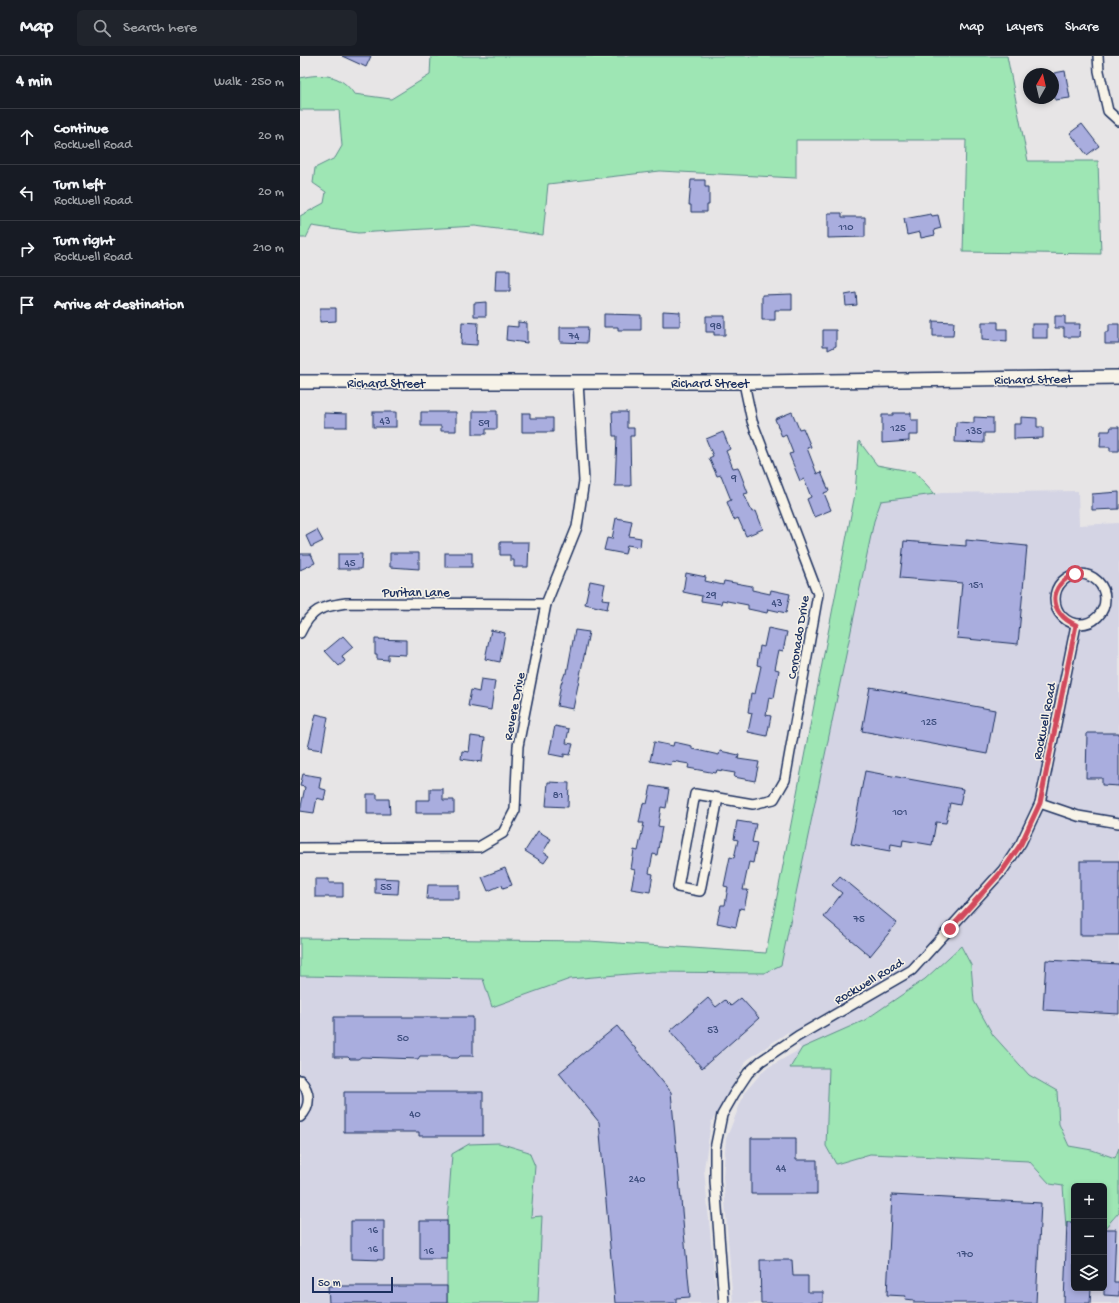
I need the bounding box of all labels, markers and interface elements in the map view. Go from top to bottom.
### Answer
search box [77,10,357,46]
text: Map [20,16,53,39]
icon: search [91,17,113,39]
text: Search here [123,19,197,37]
text: Map [960,19,984,36]
text: Layers [1006,19,1043,36]
text: Share [1065,19,1099,36]
north arrow [1023,68,1059,104]
text: 4 min [16,72,52,92]
text: Walk · 250 m [214,75,284,90]
text: Continue [54,120,108,138]
icon: ahead [16,126,38,148]
text: 20 m [258,129,284,144]
text: Rockwell Road [54,138,132,153]
text: Turn left [54,176,105,194]
icon: left [16,182,38,204]
text: 20 m [258,185,284,200]
text: Rockwell Road [54,194,132,209]
house number: 110 [837,222,854,234]
text: Turn right [54,232,114,250]
icon: right [16,238,38,260]
text: 210 m [253,241,284,256]
text: Rockwell Road [54,250,132,265]
icon: arrive [16,294,38,316]
text: Arrive at destination [54,296,184,314]
house number: 98 [709,321,722,333]
house number: 74 [568,331,580,343]
street label: Richard Street [994,372,1074,389]
street label: Richard Street [347,377,427,392]
street label: Richard Street [671,377,751,392]
house number: 43 [380,416,391,428]
house number: 59 [478,418,490,430]
house number: 125 [889,423,906,435]
house number: 135 [965,426,982,438]
house number: 9 [730,473,737,485]
house number: 45 [345,558,356,570]
route start [1066,565,1084,583]
house number: 151 [968,580,983,592]
street label: Puritan Lane [381,586,450,601]
house number: 29 [706,590,717,602]
street label: Coronado Drive [785,594,814,680]
house number: 43 [772,598,783,610]
street label: Revere Drive [502,671,529,742]
street label: Rockwell Road [1031,681,1060,761]
house number: 125 [920,717,937,729]
house number: 81 [553,790,563,802]
house number: 101 [891,807,908,819]
house number: 55 [380,882,392,894]
house number: 75 [852,914,865,926]
route end [941,920,959,938]
street label: Rockwell Road [832,955,908,1009]
house number: 53 [707,1025,719,1037]
house number: 50 [397,1033,409,1045]
house number: 40 [409,1109,421,1121]
house number: 44 [776,1163,787,1175]
house number: 240 [629,1174,645,1186]
map controls [1071,1183,1107,1291]
button: + [1071,1183,1107,1219]
button: − [1071,1219,1107,1255]
house number: 16 [367,1225,378,1237]
house number: 16 [367,1244,378,1256]
house number: 16 [423,1246,434,1258]
house number: 170 [956,1249,973,1261]
button: layers [1071,1255,1107,1291]
scale bar [312,1275,393,1294]
text: 50 m [318,1278,340,1290]

